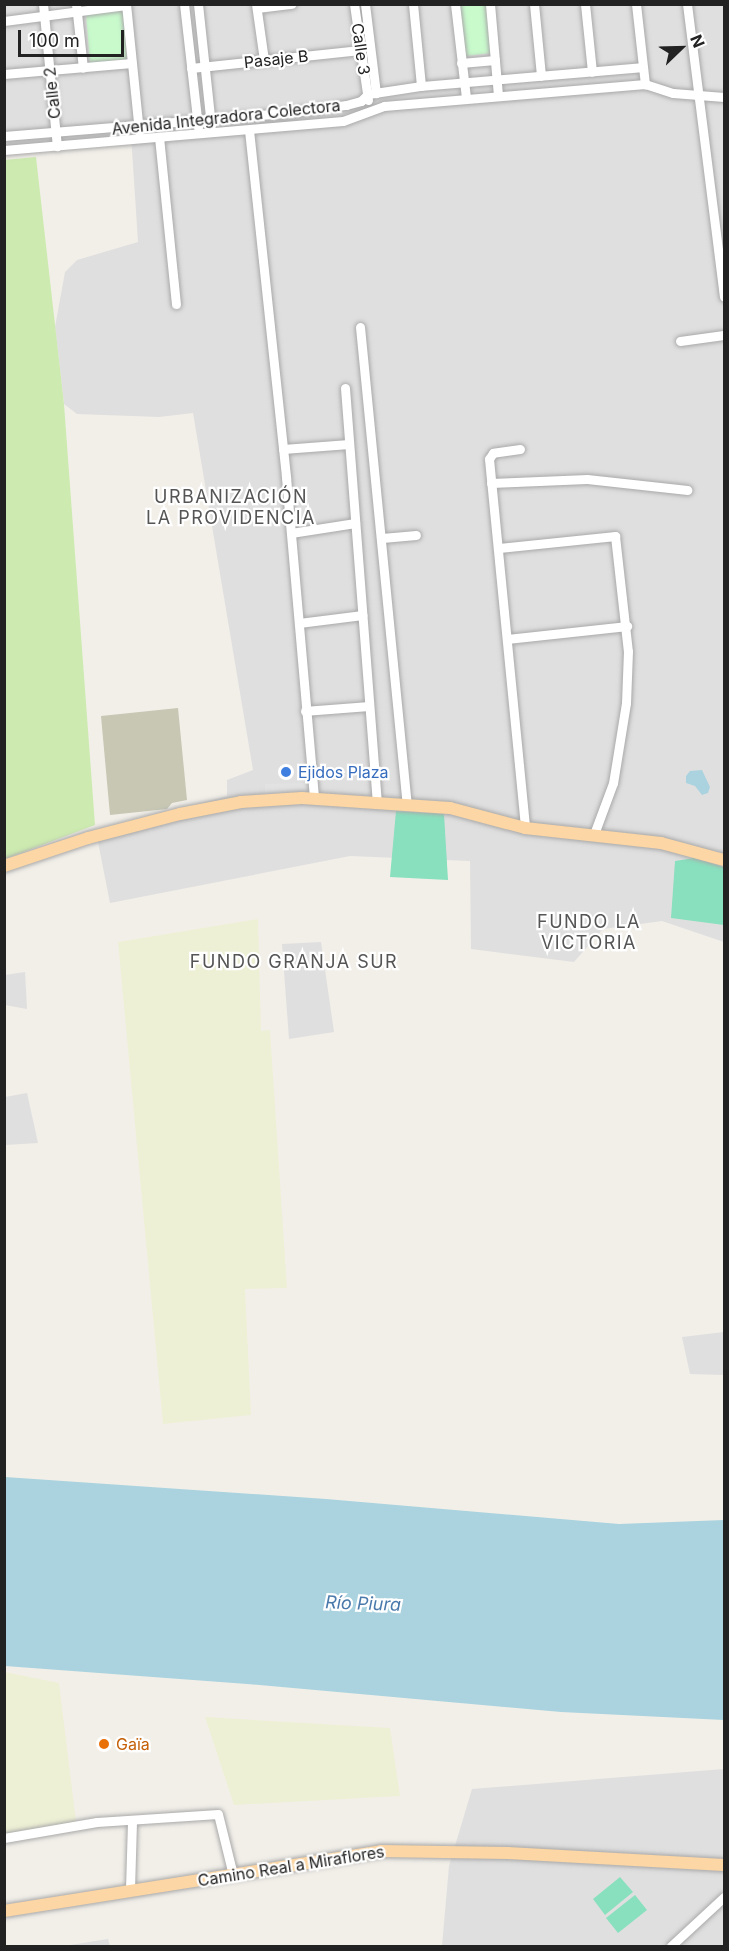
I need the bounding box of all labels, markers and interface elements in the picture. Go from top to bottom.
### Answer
scale bar [21,18,128,56]
north arrow [651,18,711,78]
street label: Calle 3 [348,22,374,76]
text: 100 m [29,30,80,51]
text: N [686,31,709,50]
street label: Pasaje B [243,46,309,72]
street label: Calle 2 [40,66,64,120]
street label: Avenida Integradora Colectora [111,95,341,139]
district label: URBANIZACIÓN LA PROVIDENCIA [146,487,316,530]
place label: Ejidos Plaza [298,762,389,782]
marker: Ejidos Plaza [279,765,293,779]
district label: FUNDO LA VICTORIA [537,912,641,954]
district label: FUNDO GRANJA SUR [190,951,398,973]
water label: Río Piura [325,1592,401,1616]
place label: Gaïa [116,1734,150,1754]
marker: Gaïa [97,1737,111,1751]
street label: Camino Real a Miraflores [196,1842,386,1890]

